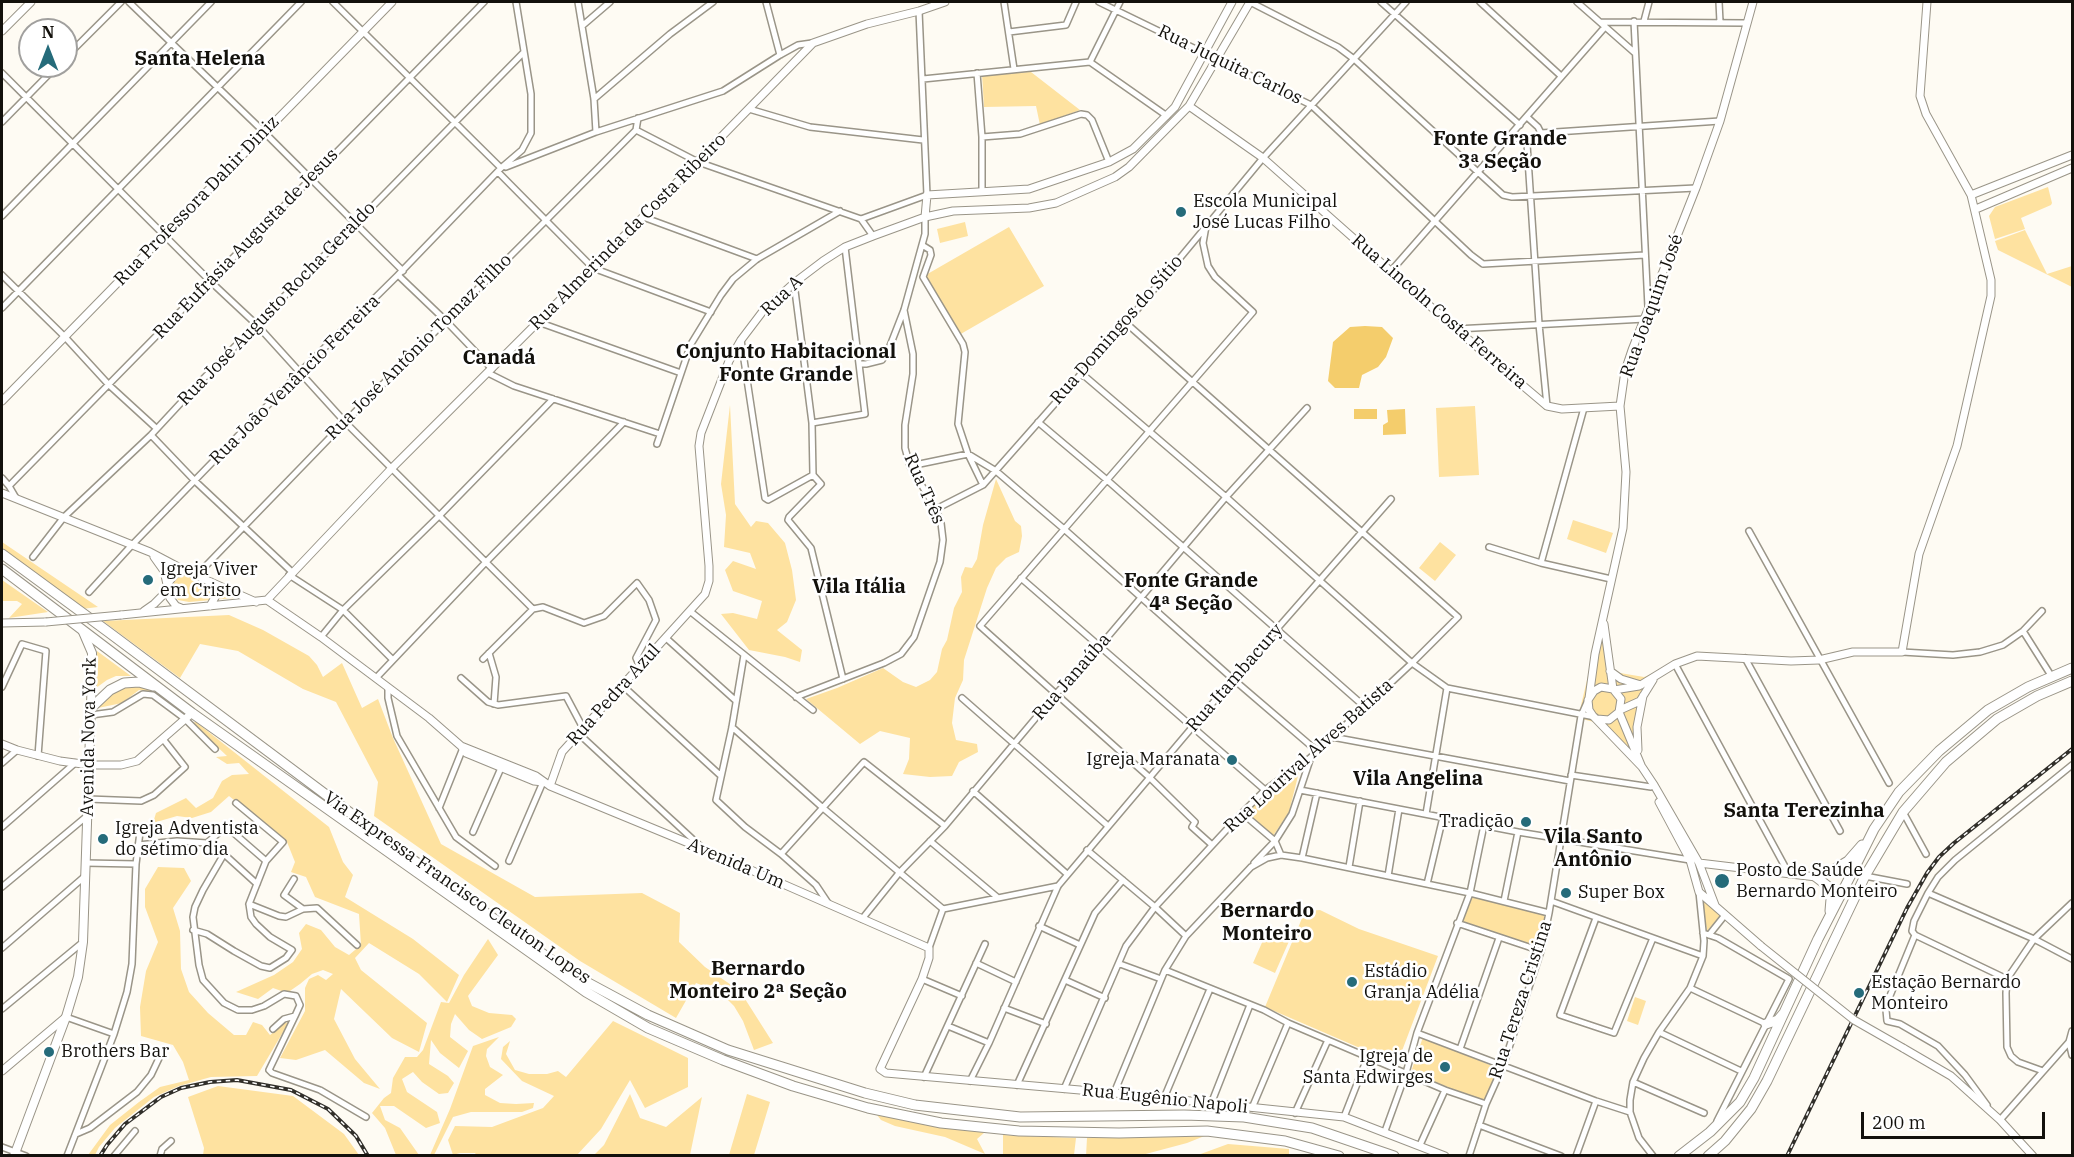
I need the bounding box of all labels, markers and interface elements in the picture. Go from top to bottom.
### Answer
north arrow [18,18,78,78]
street label: Rua Juquita Carlos [1154,21,1306,109]
text: N [42,22,54,42]
district label: Santa Helena [135,47,265,71]
street label: Rua Professora Dahir Diniz [110,112,284,290]
district label: Fonte Grande 3ª Seção [1433,127,1567,174]
street label: Rua Almerinda da Costa Ribeiro [525,129,731,335]
street label: Rua Eufrásia Augusta de Jesus [149,144,343,344]
place label: Escola Municipal José Lucas Filho [1193,191,1337,234]
street label: Rua José Augusto Rocha Geraldo [174,198,380,410]
marker: Escola Municipal José Lucas Filho [1174,205,1188,219]
street label: Rua Lincoln Costa Ferreira [1347,230,1531,394]
street label: Rua Joaquim José [1616,231,1688,381]
street label: Rua José Antônio Tomaz Filho [321,249,517,445]
street label: Rua Domingos do Sítio [1046,251,1188,409]
street label: Rua A [757,271,807,321]
street label: Rua João Venâncio Ferreira [205,290,385,470]
district label: Conjunto Habitacional Fonte Grande [676,340,896,387]
district label: Canadá [462,346,536,370]
street label: Rua Três [899,450,949,528]
place label: Igreja Viver em Cristo [160,559,257,602]
district label: Fonte Grande 4ª Seção [1124,569,1258,616]
marker: Igreja Viver em Cristo [141,573,155,587]
district label: Vila Itália [812,575,906,599]
street label: Rua Itambacury [1182,620,1288,736]
street label: Rua Janaúba [1028,629,1116,725]
street label: Rua Pedra Azul [563,640,665,750]
street label: Avenida Nova York [77,657,101,817]
street label: Rua Lourival Alves Batista [1220,674,1398,838]
place label: Igreja Maranata [1086,749,1220,771]
marker: Igreja Maranata [1225,753,1239,767]
district label: Vila Angelina [1353,767,1483,791]
street label: Via Expressa Francisco Cleuton Lopes [319,787,595,989]
district label: Santa Terezinha [1723,799,1885,823]
place label: Tradição [1439,811,1514,833]
marker: Tradição [1519,815,1533,829]
place label: Igreja Adventista do sétimo dia [115,818,259,860]
district label: Vila Santo Antônio [1543,825,1643,872]
marker: Igreja Adventista do sétimo dia [96,832,110,846]
street label: Avenida Um [684,834,788,894]
place label: Posto de Saúde Bernardo Monteiro [1736,860,1897,902]
marker: Posto de Saúde Bernardo Monteiro [1713,872,1731,890]
place label: Super Box [1578,882,1665,904]
marker: Super Box [1559,886,1573,900]
district label: Bernardo Monteiro [1220,899,1314,946]
street label: Rua Tereza Cristina [1485,918,1557,1082]
district label: Bernardo Monteiro 2ª Seção [669,957,847,1004]
place label: Estádio Granja Adélia [1364,961,1479,1004]
place label: Estação Bernardo Monteiro [1871,972,2021,1014]
marker: Estádio Granja Adélia [1345,975,1359,989]
marker: Estação Bernardo Monteiro [1852,986,1866,1000]
place label: Brothers Bar [61,1041,169,1063]
marker: Brothers Bar [42,1045,56,1059]
place label: Igreja de Santa Edwirges [1303,1046,1433,1088]
marker: Igreja de Santa Edwirges [1438,1060,1452,1074]
street label: Rua Eugênio Napoli [1081,1080,1249,1118]
scale bar [1864,1100,2048,1138]
text: 200 m [1872,1111,1926,1134]

